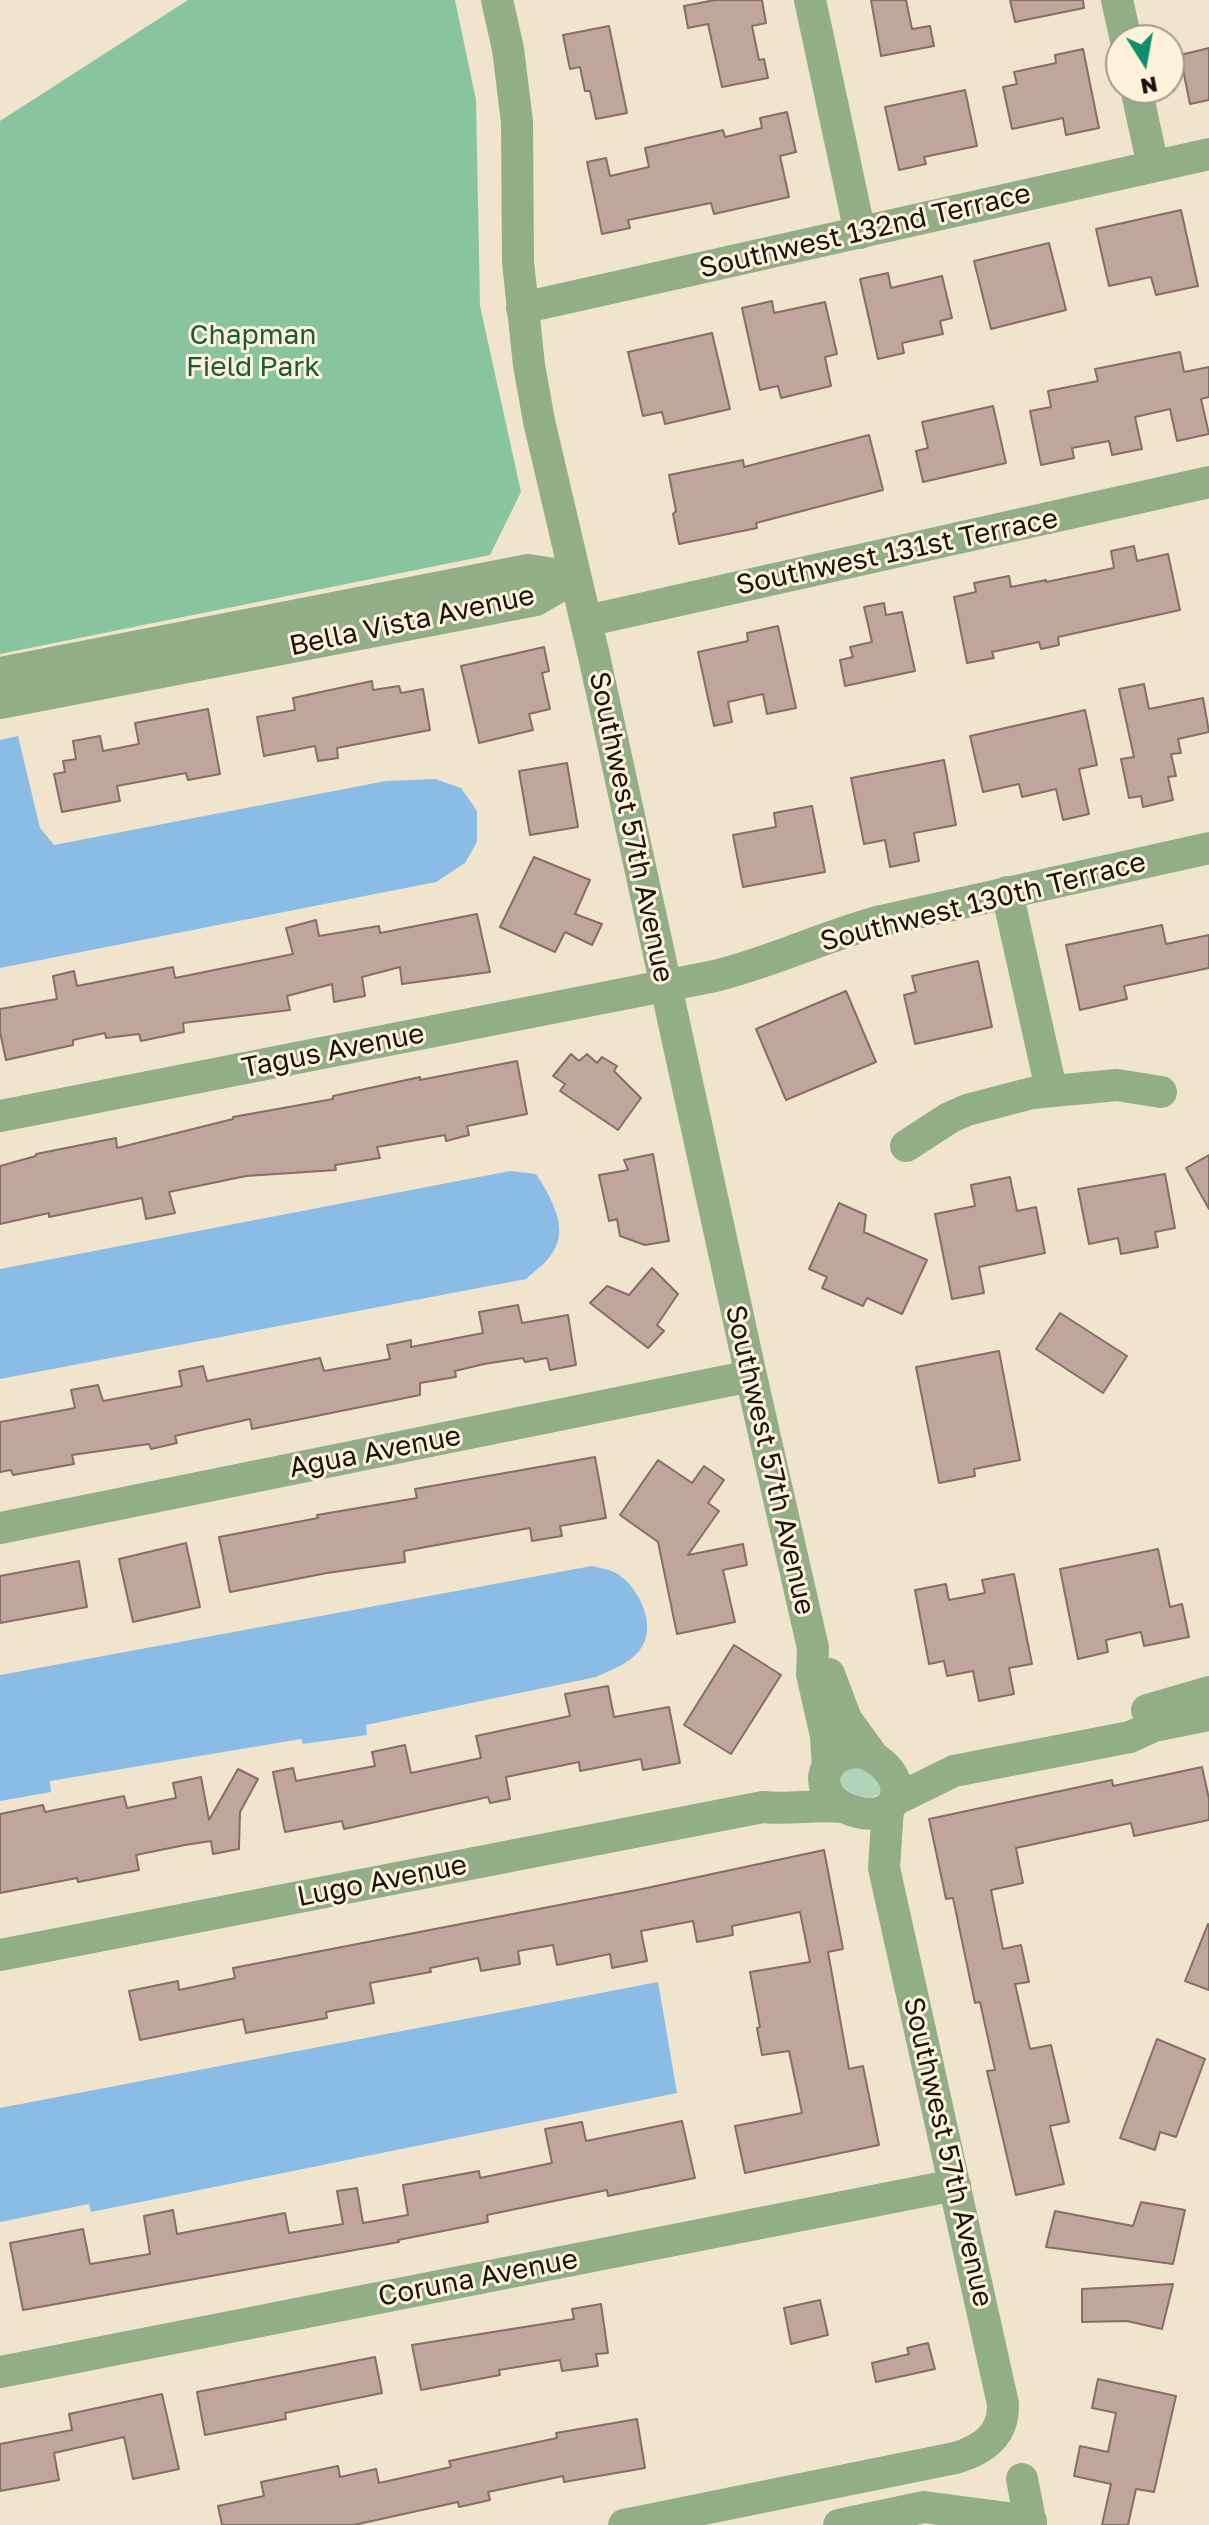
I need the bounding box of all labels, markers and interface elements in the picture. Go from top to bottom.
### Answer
north arrow [1105,24,1185,104]
text: N [1139,71,1160,101]
street label: Southwest 132nd Terrace [696,176,1034,286]
park label: Chapman Field Park [186,318,320,384]
street label: Southwest 131st Terrace [733,501,1061,603]
street label: Bella Vista Avenue [286,579,538,663]
street label: Southwest 57th Avenue [582,669,680,985]
street label: Southwest 130th Terrace [817,845,1149,959]
street label: Tagus Avenue [239,1017,427,1085]
street label: Southwest 57th Avenue [718,1302,822,1618]
street label: Agua Avenue [286,1419,464,1485]
street label: Lugo Avenue [294,1848,470,1914]
street label: Southwest 57th Avenue [896,1994,1000,2310]
street label: Coruna Avenue [375,2242,581,2314]

